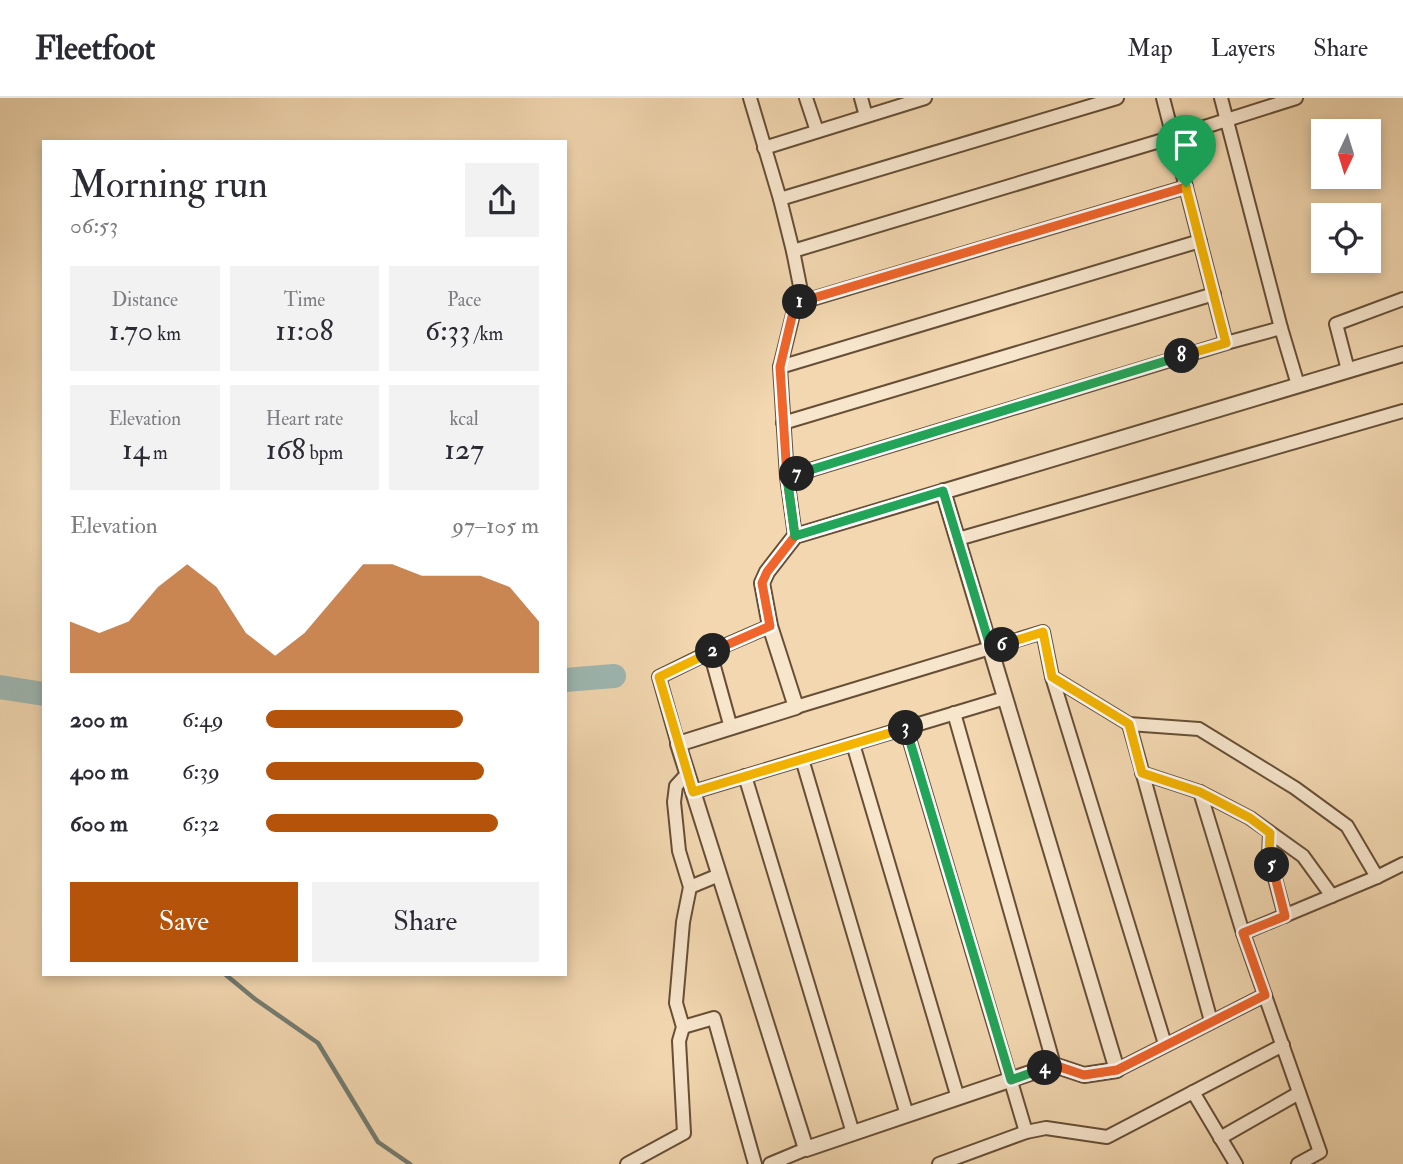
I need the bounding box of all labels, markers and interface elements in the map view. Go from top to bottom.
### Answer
text: Fleetfoot [35,28,155,69]
text: Map [1128,33,1173,64]
text: Layers [1211,33,1275,64]
text: Share [1313,33,1368,64]
pin [1156,115,1216,187]
north arrow [1311,119,1381,189]
map controls [1311,119,1381,273]
icon: arrive [1167,126,1205,164]
text: Morning run [70,161,268,209]
button: share [465,163,539,237]
button: locate [1311,203,1381,273]
text: 06:53 [70,211,118,240]
pin: 1 [782,284,818,320]
text: Distance [112,288,178,312]
text: Time [284,288,325,312]
text: Pace [447,288,481,312]
text: 1 [796,289,803,313]
text: 1.70 [109,312,153,349]
text: 11:08 [275,312,334,349]
text: 6:33 [425,312,471,349]
text: km [153,322,181,346]
text: /km [471,322,503,346]
pin: 8 [1164,338,1200,374]
text: 8 [1177,343,1186,367]
text: Elevation [109,407,181,431]
text: Heart rate [266,407,343,431]
text: kcal [450,407,479,431]
text: 14 [122,431,149,468]
text: 168 [266,431,306,468]
text: 127 [444,431,484,468]
text: m [149,441,168,465]
text: bpm [306,441,343,465]
pin: 7 [780,456,814,492]
text: 7 [792,461,801,485]
text: Elevation [70,511,158,540]
text: 97–105 m [452,511,539,540]
pin: 6 [984,628,1020,662]
text: 6 [997,632,1006,656]
pin: 2 [696,634,730,668]
text: 2 [708,638,717,662]
text: 200 m [70,705,128,734]
text: 6:49 [182,705,223,734]
pin: 3 [888,710,923,746]
text: 3 [902,715,909,739]
text: 400 m [70,757,129,786]
text: 6:39 [182,757,220,786]
text: 600 m [70,809,128,838]
text: 6:32 [182,809,220,838]
pin: 5 [1254,848,1290,882]
text: 5 [1267,852,1276,876]
button: Save [70,882,298,962]
button: Share [312,882,539,962]
pin: 4 [1028,1051,1062,1086]
text: 4 [1039,1055,1050,1079]

